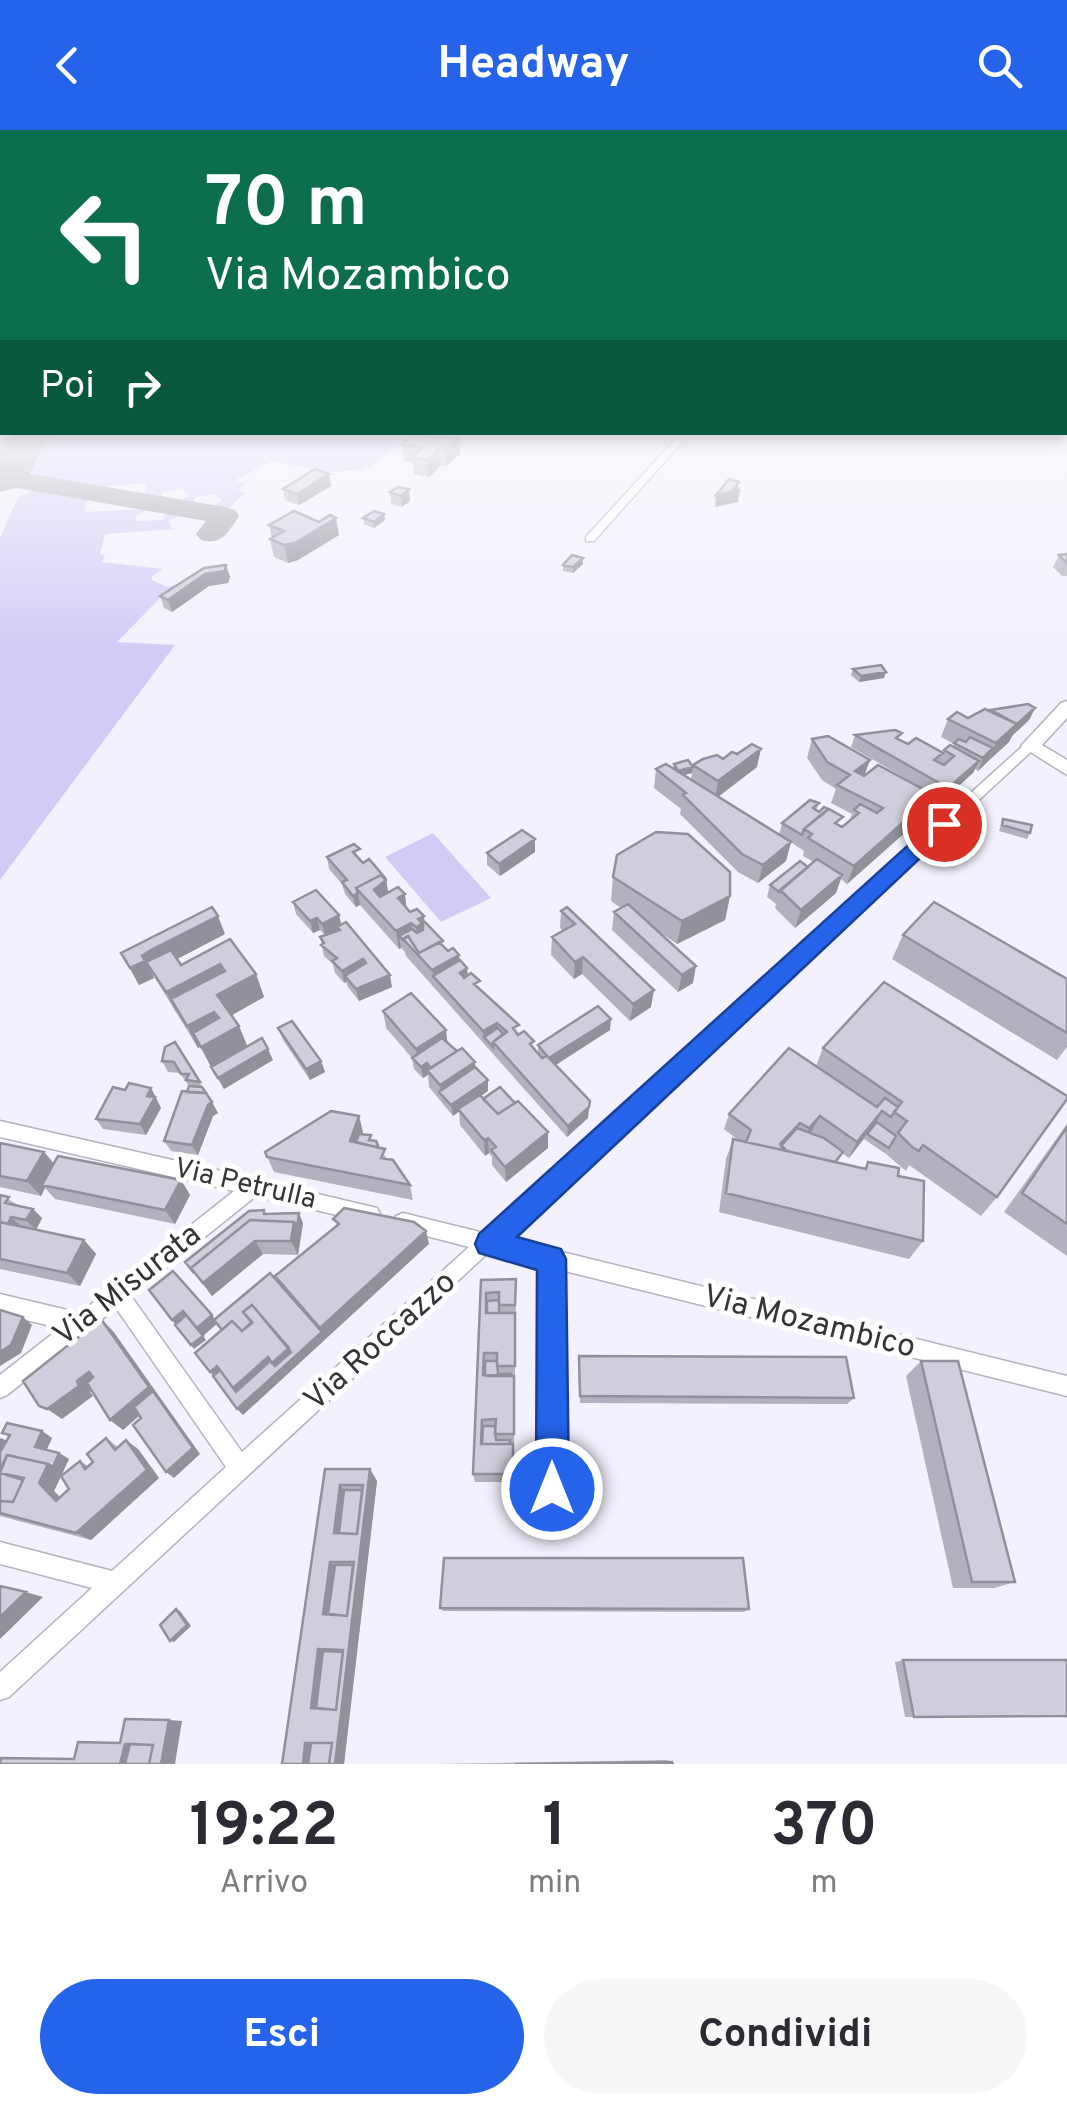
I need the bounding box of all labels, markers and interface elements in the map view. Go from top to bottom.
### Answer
text: Headway [437,37,630,94]
icon: back [40,38,95,93]
icon: search [972,38,1027,93]
text: 70 m [205,162,368,251]
icon: left [40,170,170,300]
text: Via Mozambico [205,249,511,306]
icon: right [115,360,170,415]
text: Poi [40,363,95,412]
pin [902,782,987,867]
icon: arrive [917,797,972,852]
street label: Via Petrulla [171,1151,319,1219]
street label: Via Misurata [46,1216,210,1356]
street label: Via Roccazzo [297,1263,465,1421]
street label: Via Mozambico [699,1277,919,1369]
position arrow [500,1437,604,1541]
text: 19:22 [190,1791,338,1867]
text: 1 [543,1791,567,1867]
text: 370 [771,1791,877,1867]
text: Arrivo [220,1864,308,1904]
text: min [528,1864,581,1904]
text: m [811,1864,838,1904]
button: Esci [40,1979,524,2094]
button: Condividi [544,1979,1027,2094]

